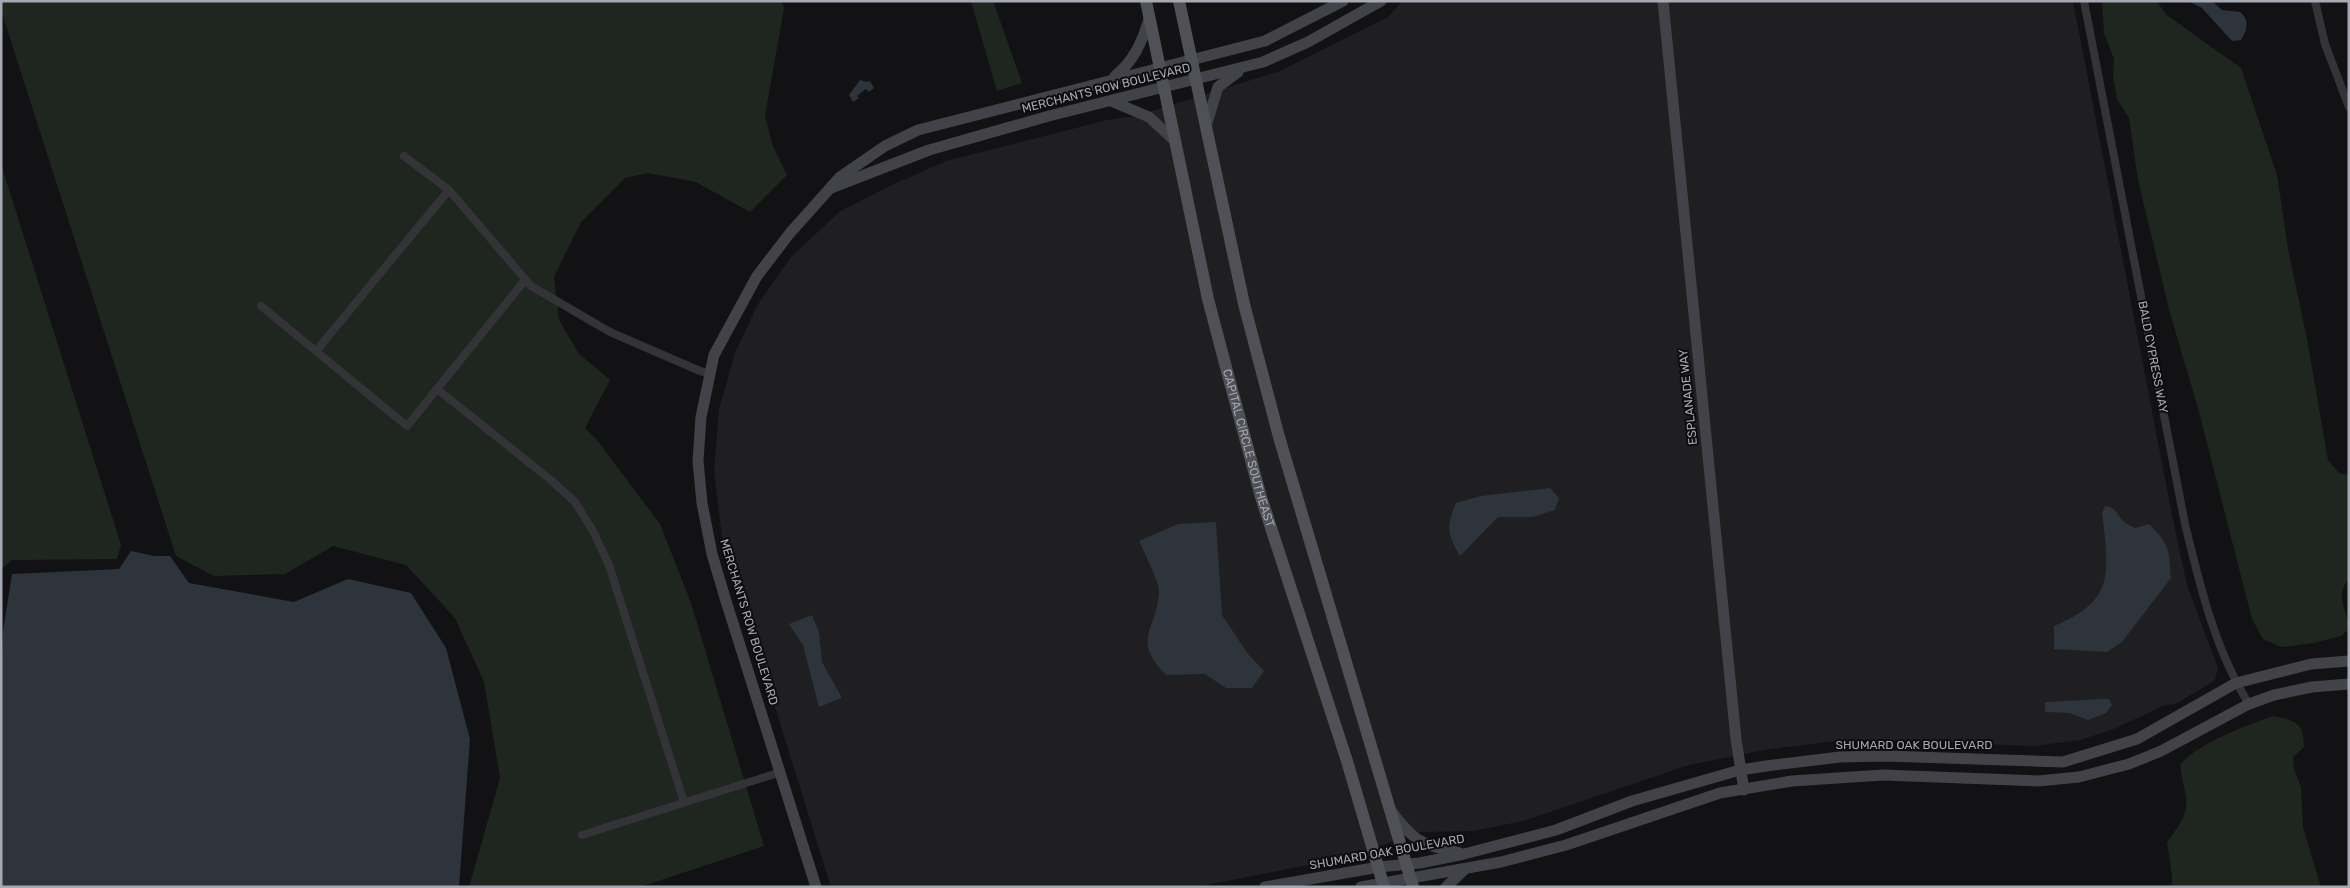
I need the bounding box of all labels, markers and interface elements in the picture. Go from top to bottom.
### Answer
street label: MERCHANTS ROW BOULEVARD [1020,60,1192,116]
street label: BALD CYPRESS WAY [2135,300,2171,415]
street label: ESPLANADE WAY [1676,348,1700,446]
street label: CAPITAL CIRCLE SOUTHEAST [1220,368,1277,529]
street label: MERCHANTS ROW BOULEVARD [717,537,781,707]
street label: SHUMARD OAK BOULEVARD [1835,738,1993,752]
street label: SHUMARD OAK BOULEVARD [1308,831,1466,873]

